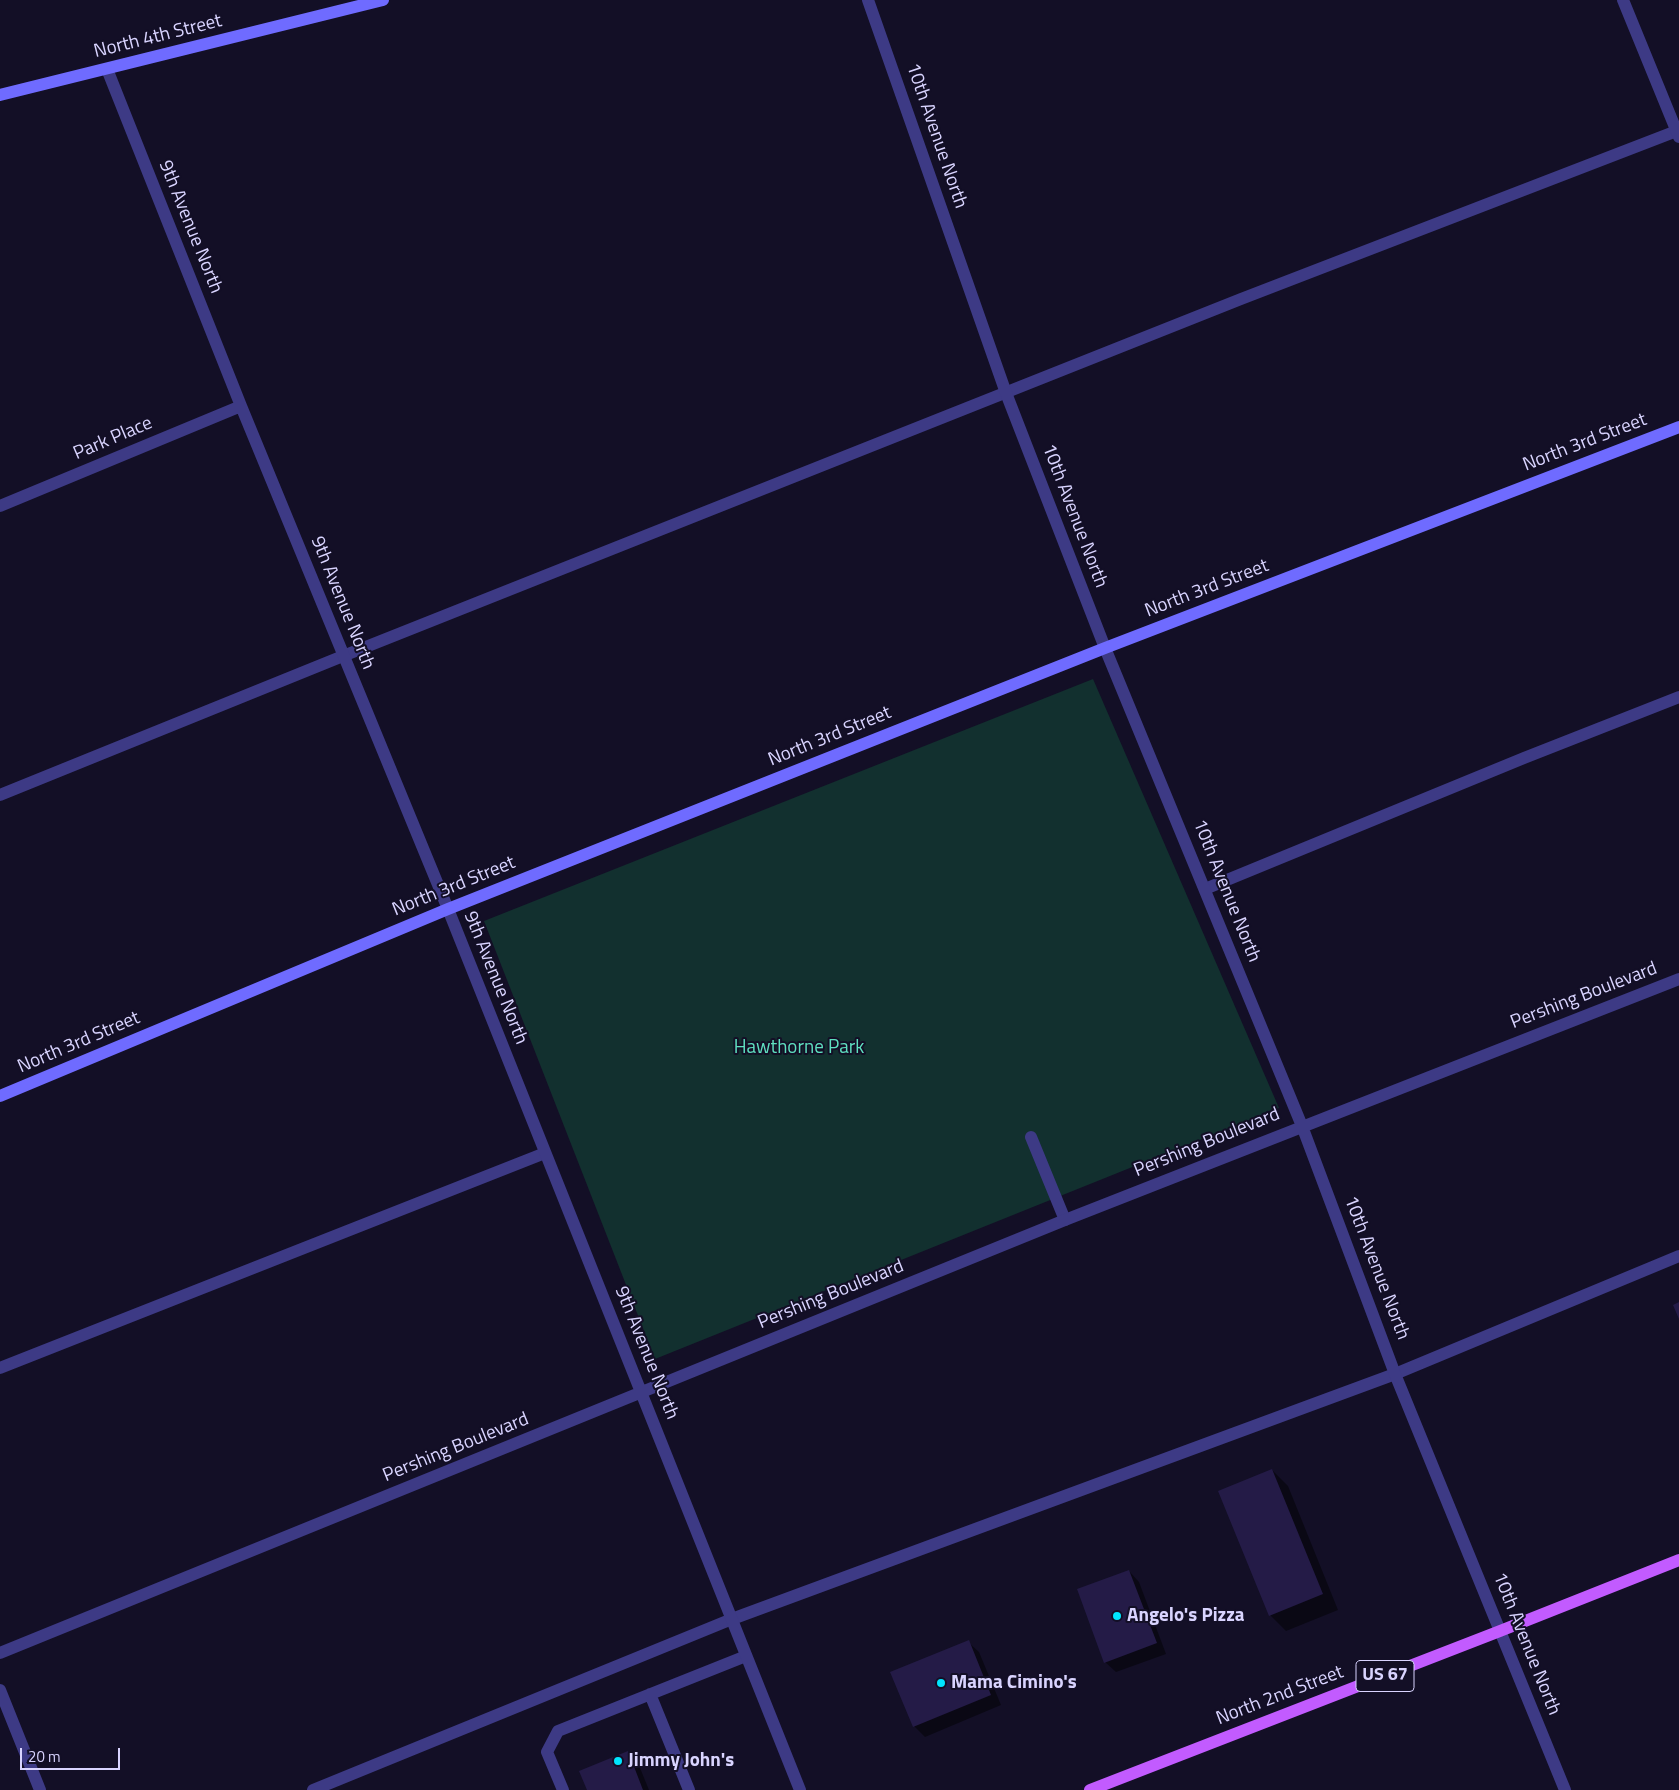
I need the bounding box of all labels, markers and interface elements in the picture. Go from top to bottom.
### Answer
street label: North 4th Street [92,10,224,64]
street label: 10th Avenue North [900,60,972,212]
street label: 9th Avenue North [153,157,227,297]
street label: North 3rd Street [1520,409,1650,477]
street label: Park Place [70,412,156,466]
street label: 10th Avenue North [1036,441,1112,591]
street label: 9th Avenue North [305,533,379,673]
street label: North 3rd Street [1142,555,1272,623]
street label: North 3rd Street [765,702,895,772]
street label: 10th Avenue North [1187,816,1265,966]
street label: North 3rd Street [389,852,519,922]
street label: 9th Avenue North [458,908,532,1048]
street label: Pershing Boulevard [1507,958,1661,1034]
street label: North 3rd Street [14,1007,144,1079]
park label: Hawthorne Park [734,1037,864,1059]
street label: Pershing Boulevard [1131,1103,1283,1183]
street label: 10th Avenue North [1338,1193,1414,1343]
street label: Pershing Boulevard [755,1255,907,1335]
street label: 9th Avenue North [609,1283,683,1423]
street label: Pershing Boulevard [380,1408,532,1488]
street label: 10th Avenue North [1487,1569,1565,1719]
place label: Angelo's Pizza [1127,1605,1245,1627]
marker: Angelo's Pizza [1111,1610,1123,1622]
road number: US 67 [1356,1660,1414,1692]
street label: North 2nd Street [1213,1661,1347,1731]
place label: Mama Cimino's [951,1672,1077,1694]
marker: Mama Cimino's [935,1677,947,1689]
scale bar [22,1738,122,1770]
text: 20 m [28,1745,61,1768]
place label: Jimmy John's [628,1750,734,1772]
marker: Jimmy John's [612,1755,624,1767]

